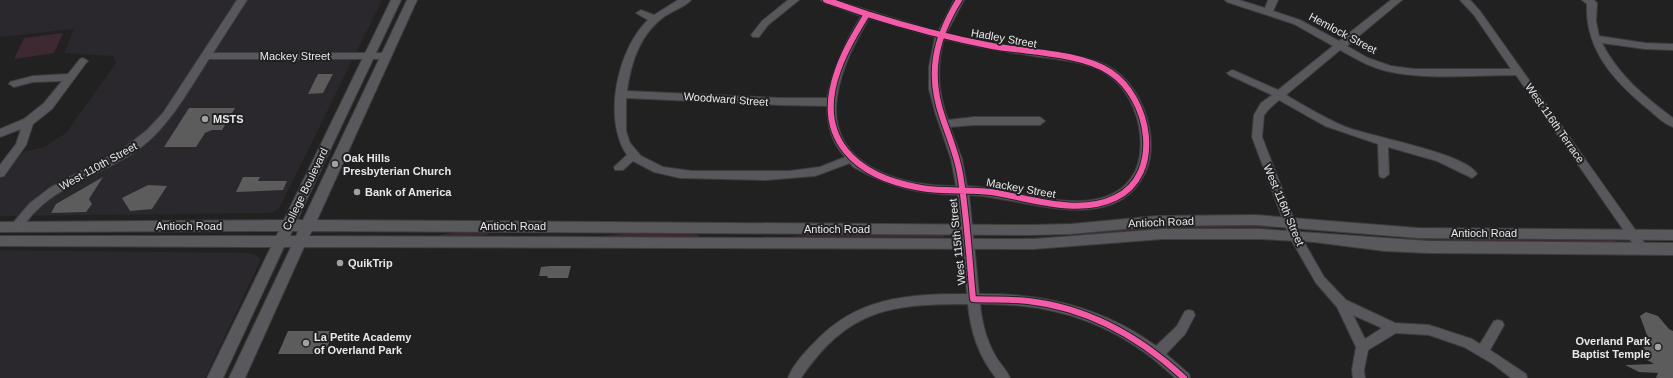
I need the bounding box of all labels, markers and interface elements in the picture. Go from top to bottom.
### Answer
street label: Hemlock Street [1307,10,1379,56]
street label: Hadley Street [970,26,1038,50]
street label: Mackey Street [260,50,330,62]
street label: West 116th Terrace [1523,81,1587,165]
street label: Woodward Street [683,90,769,108]
place label: MSTS [213,113,244,125]
marker: MSTS [200,114,210,124]
street label: West 110th Street [57,140,139,192]
street label: College Boulevard [280,146,330,232]
place label: Oak Hills Presbyterian Church [343,152,451,177]
marker: Oak Hills Presbyterian Church [330,159,340,169]
street label: West 116th Street [1261,163,1307,247]
street label: Mackey Street [985,176,1057,200]
place label: Bank of America [365,186,452,198]
marker: Bank of America [352,187,362,197]
street label: West 115th Street [946,198,968,286]
street label: Antioch Road [1128,215,1194,229]
street label: Antioch Road [156,220,222,232]
street label: Antioch Road [480,220,546,232]
street label: Antioch Road [804,223,870,235]
street label: Antioch Road [1451,227,1517,239]
place label: QuikTrip [348,257,393,269]
marker: QuikTrip [335,258,345,268]
place label: La Petite Academy of Overland Park [314,331,412,356]
place label: Overland Park Baptist Temple [1572,335,1651,360]
marker: La Petite Academy of Overland Park [301,338,311,348]
marker: Overland Park Baptist Temple [1653,342,1663,352]

